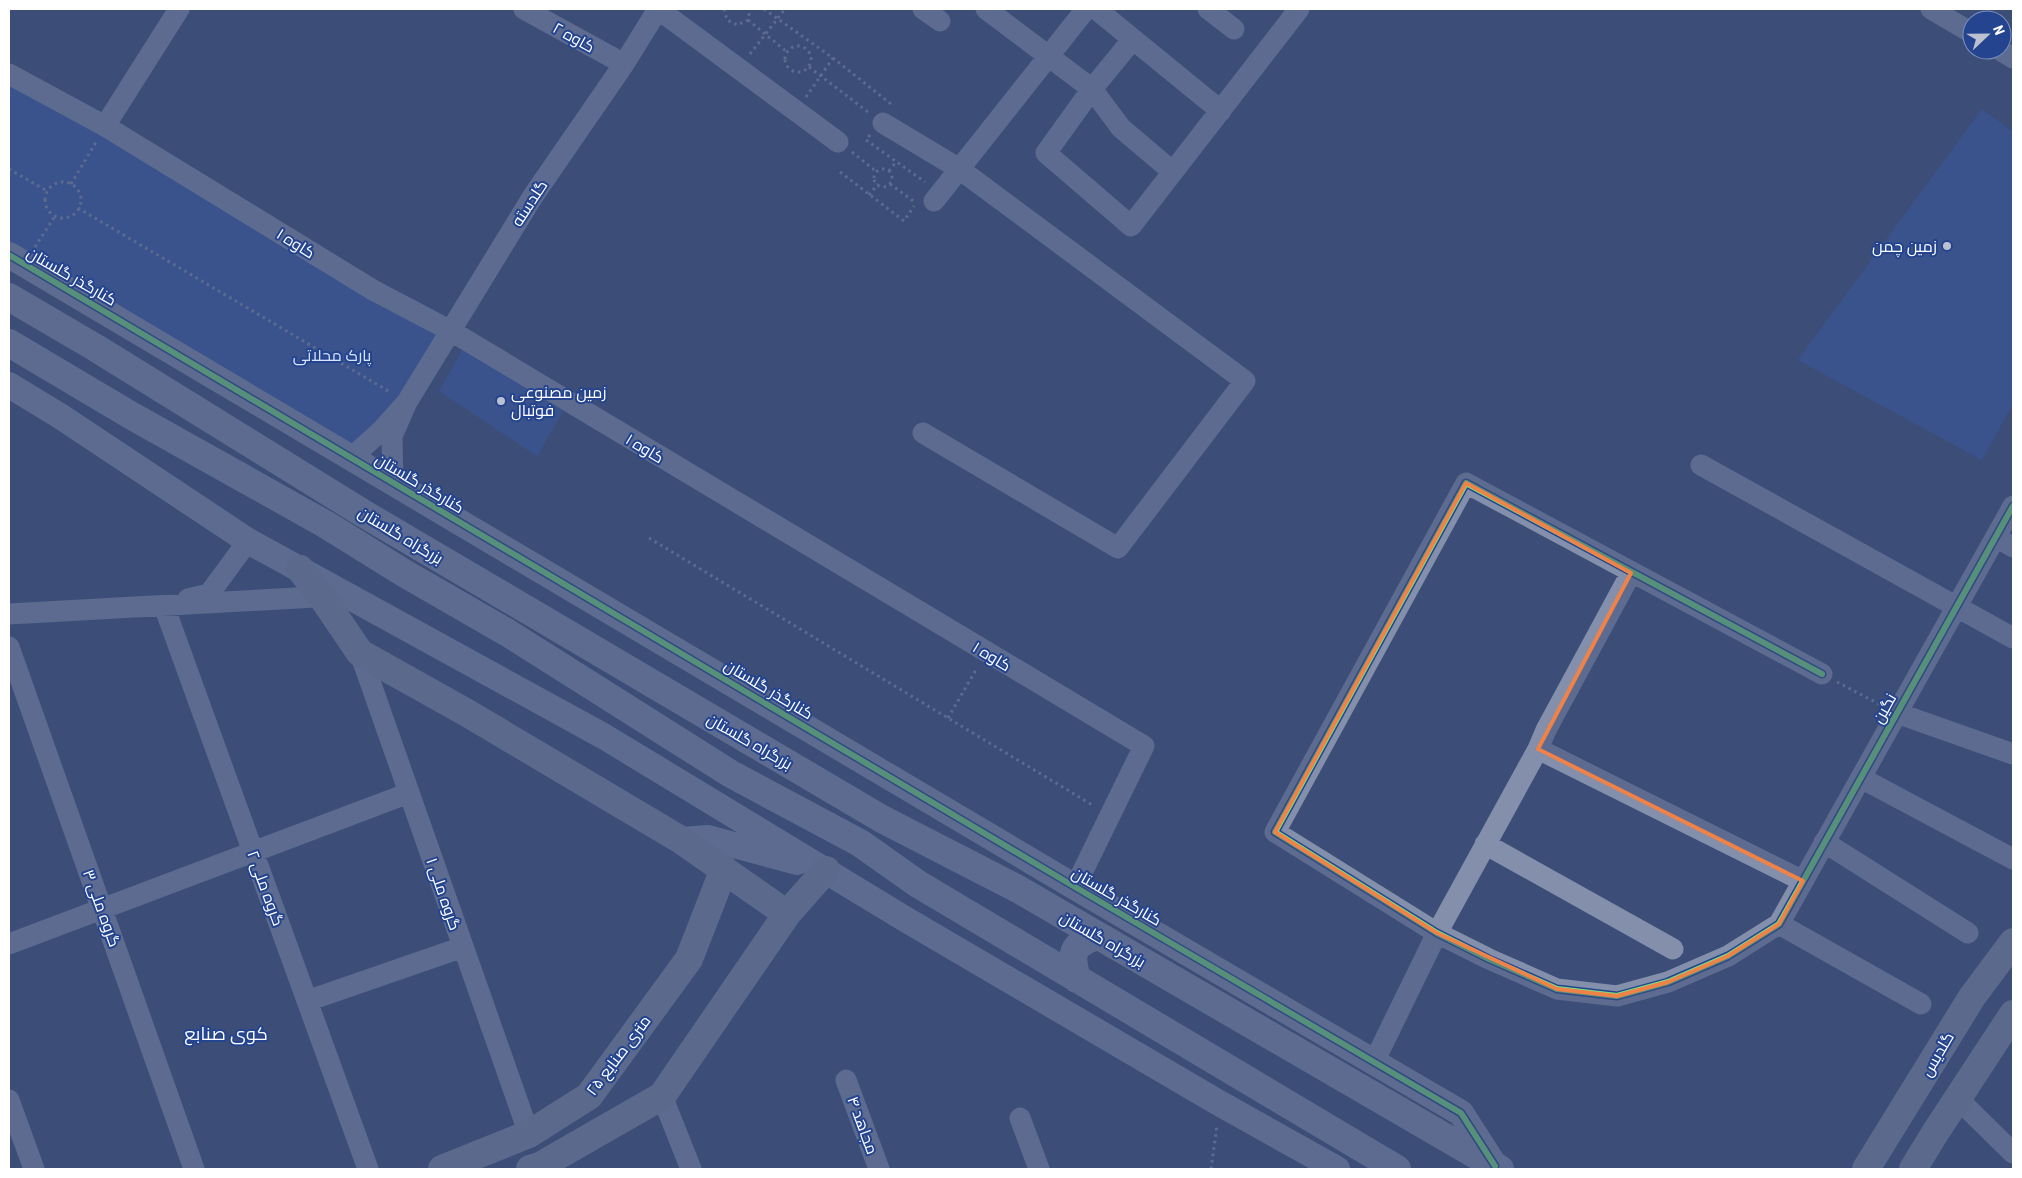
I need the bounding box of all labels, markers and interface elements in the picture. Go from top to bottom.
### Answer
north arrow [1962,10,2012,60]
street label: کاوه ۲ [550,18,598,57]
text: N [1990,23,2008,37]
street label: گلدسته [507,177,551,230]
street label: کاوه ۱ [273,224,318,262]
place label: زمین چمن [1872,237,1937,258]
marker: زمین چمن [1941,240,1953,252]
street label: کنارگذر گلستان [23,243,120,311]
park label: پارک محلاتی [293,346,372,367]
place label: زمین مصنوعی فوتبال [511,383,607,421]
marker: زمین مصنوعی فوتبال [495,395,507,407]
street label: کاوه ۱ [622,430,667,467]
street label: کنارگذر گلستان [371,449,468,518]
street label: بزرگراه گلستان [354,503,447,569]
street label: کاوه ۱ [969,638,1014,675]
street label: کنارگذر گلستان [720,655,817,724]
street label: نگین [1868,690,1901,727]
street label: بزرگراه گلستان [703,709,796,774]
street label: گروه ملی ۲ [242,848,288,929]
street label: گروه ملی ۱ [421,855,465,933]
street label: کنارگذر گلستان [1068,863,1165,931]
street label: گروه ملی ۳ [78,867,124,950]
street label: بزرگراه گلستان [1056,907,1149,972]
street label: ۲۵ متری صنایع [582,1011,656,1100]
district label: کوی صنابع [184,1023,268,1046]
street label: گلدیس [1917,1029,1959,1080]
street label: مجاهد ۴ [843,1094,882,1157]

